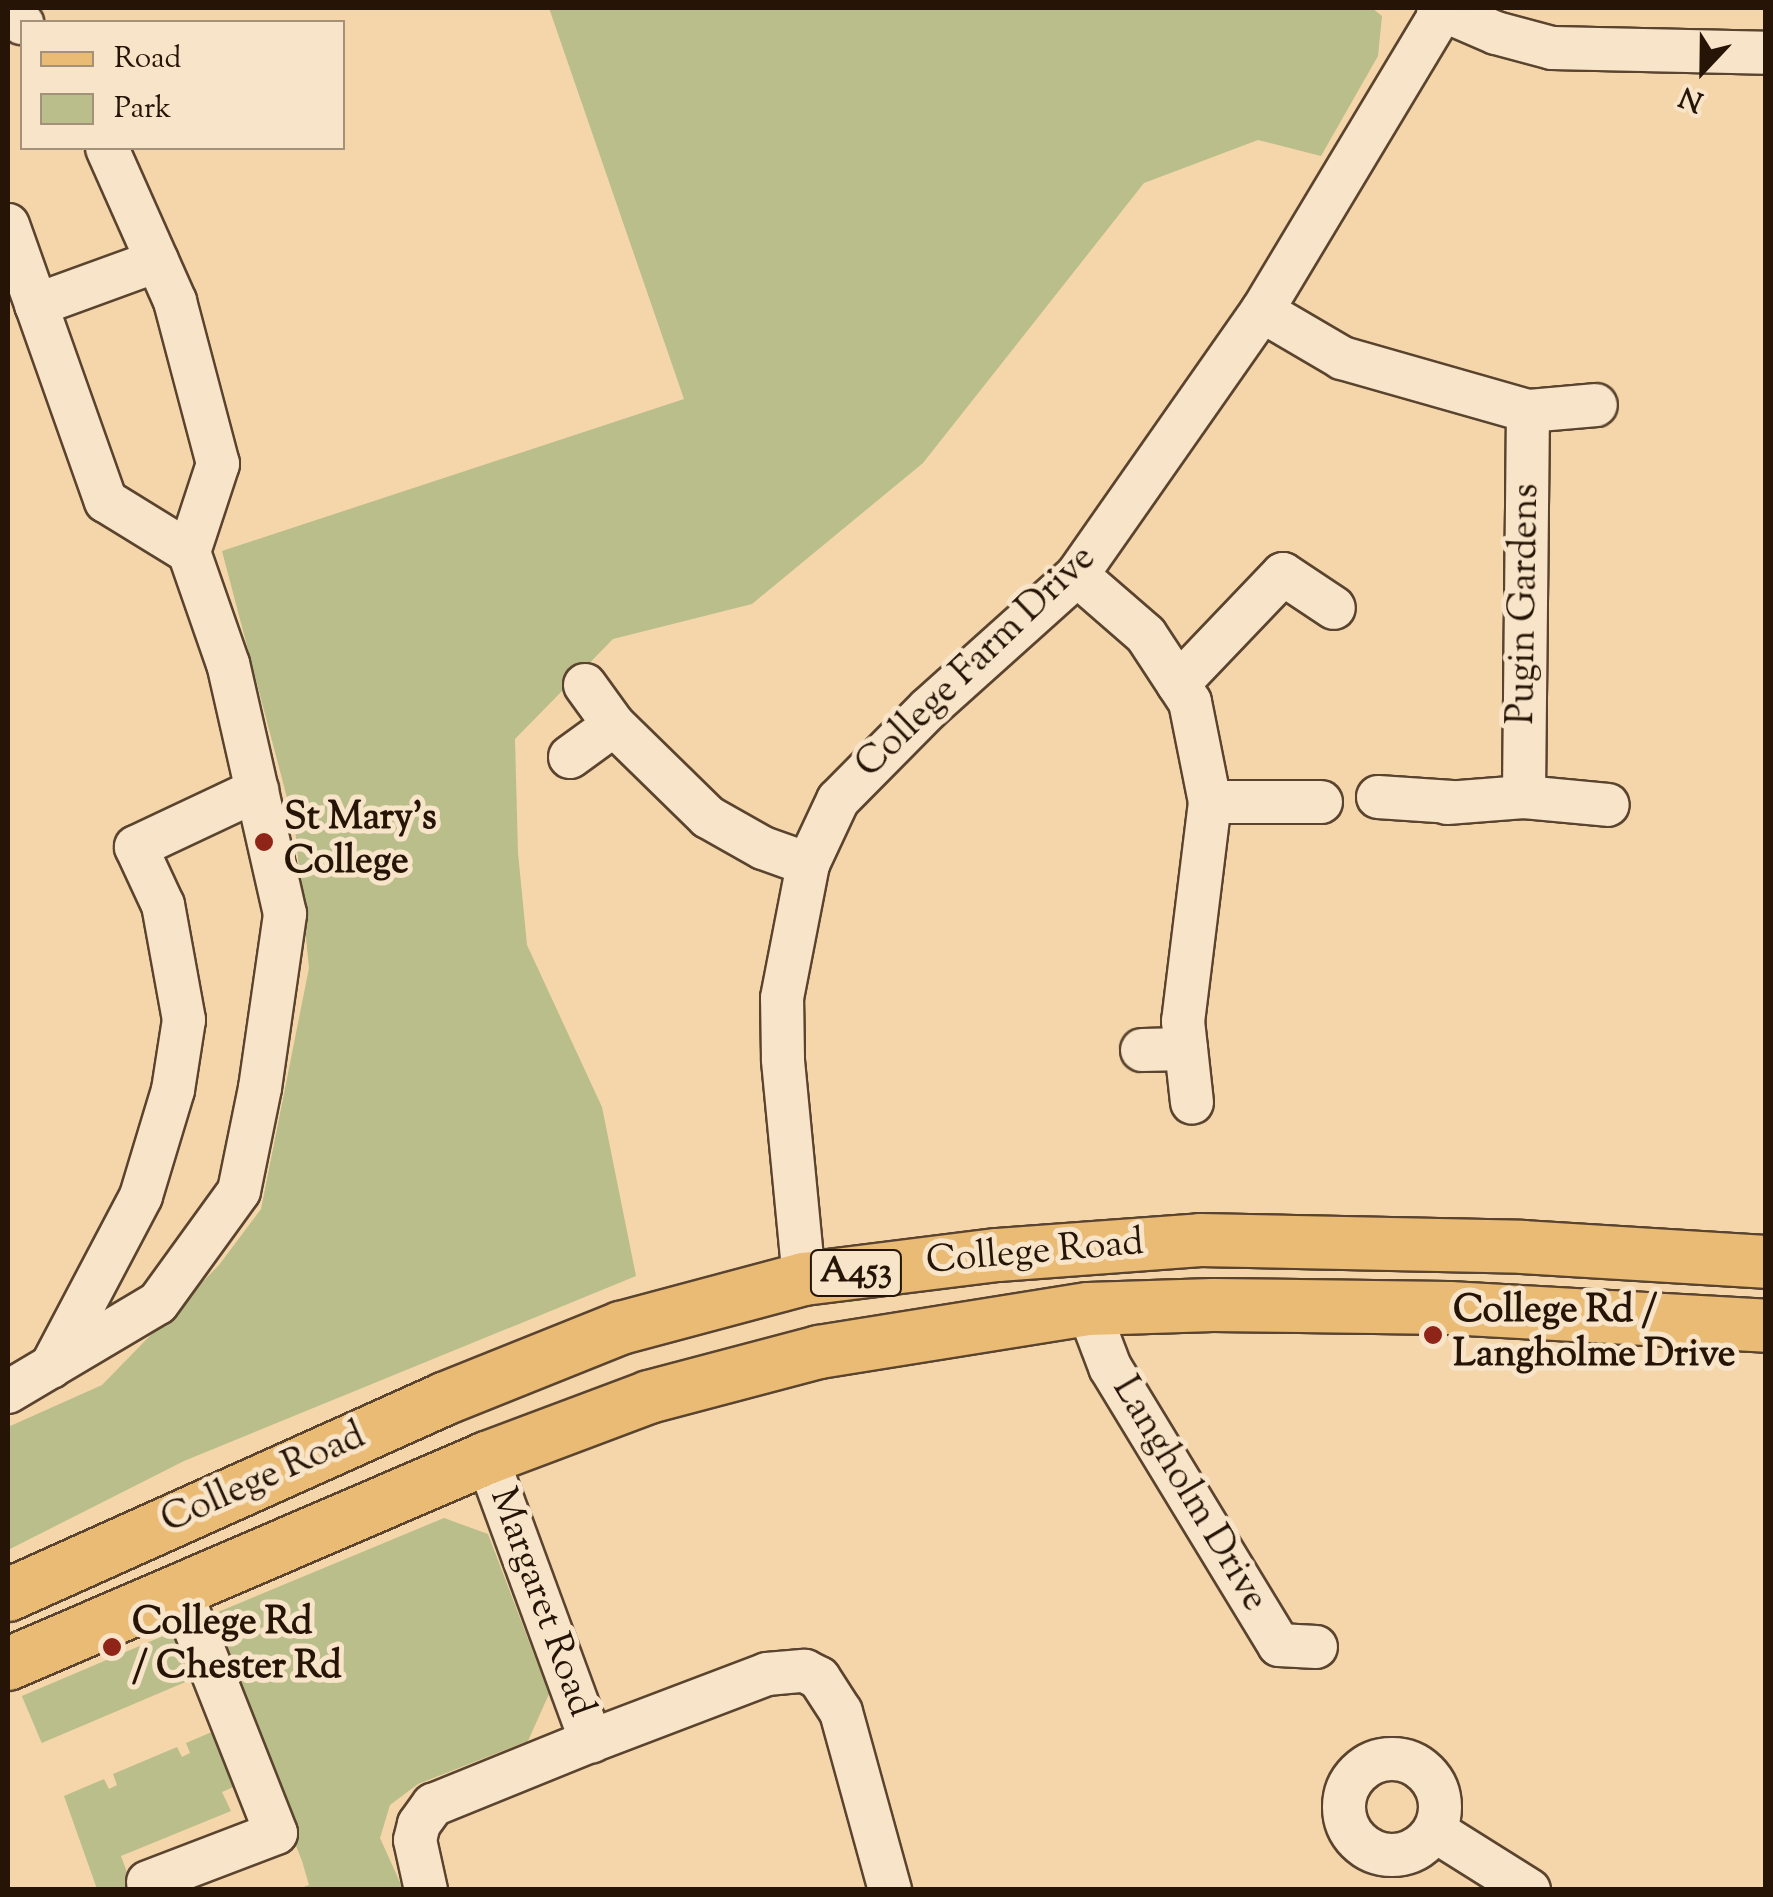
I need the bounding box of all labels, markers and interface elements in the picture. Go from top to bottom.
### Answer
legend [20,20,345,150]
north arrow [1653,20,1753,120]
text: Road [114,38,181,81]
text: N [1674,75,1710,121]
text: Park [114,88,171,131]
street label: Pugin Gardens [1501,483,1551,725]
street label: College Farm Drive [848,537,1106,789]
place label: St Mary's College [284,797,437,886]
marker: St Mary's College [253,831,275,853]
street label: College Road [924,1222,1146,1286]
road number: A453 [808,1243,904,1303]
place label: College Rd / Langholme Drive [1453,1290,1735,1380]
marker: College Rd / Langholme Drive [1422,1324,1444,1346]
street label: Langholm Drive [1100,1370,1276,1620]
street label: College Road [155,1415,373,1545]
street label: Margaret Road [478,1482,602,1724]
place label: College Rd / Chester Rd [132,1602,342,1692]
marker: College Rd / Chester Rd [101,1636,123,1658]

